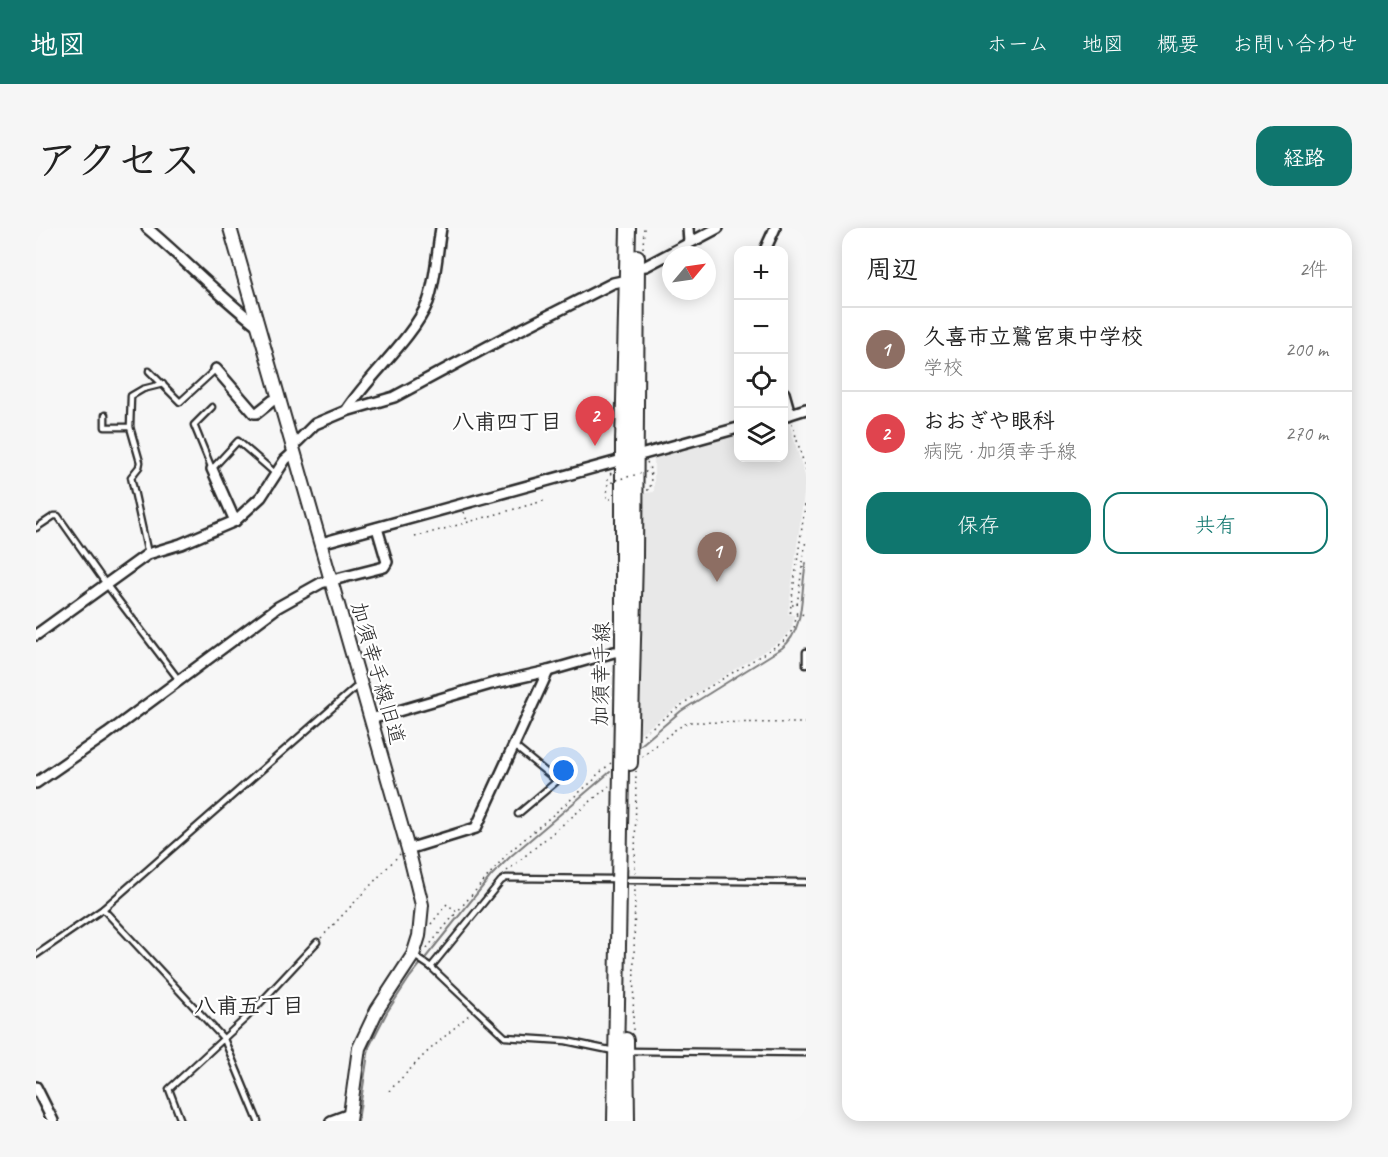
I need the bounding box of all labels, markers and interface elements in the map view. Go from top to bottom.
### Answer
text: 地図 [30,27,86,62]
text: ホーム [987,31,1049,57]
text: 地図 [1082,31,1124,57]
text: 概要 [1157,31,1199,57]
text: お問い合わせ [1232,31,1358,57]
button: 経路 [1256,126,1352,186]
text: アクセス [36,134,201,187]
north arrow [662,246,716,300]
map controls [734,246,788,462]
button: + [734,246,788,300]
text: 周辺 [866,253,918,286]
text: 2件 [1299,257,1328,282]
button: − [734,300,788,354]
text: 久喜市立鷲宮東中学校 [923,323,1143,351]
text: 1 [881,337,890,362]
text: 200 m [1285,337,1328,362]
button: locate [734,354,788,408]
text: 学校 [923,355,963,380]
pin: 2 [576,396,614,446]
text: おおぎや眼科 [923,407,1055,435]
district label: 八甫四丁目 [452,408,562,436]
button: layers [734,408,788,462]
text: 2 [881,421,890,446]
text: 270 m [1285,421,1328,446]
text: 病院 · 加須幸手線 [923,439,1076,464]
button: 保存 [866,492,1091,554]
button: 共有 [1103,492,1328,554]
pin: 1 [698,532,736,582]
street label: 加須幸手線旧道 [345,599,411,747]
street label: 加須幸手線 [587,621,615,727]
your location [549,756,578,785]
district label: 八甫五丁目 [194,992,304,1020]

